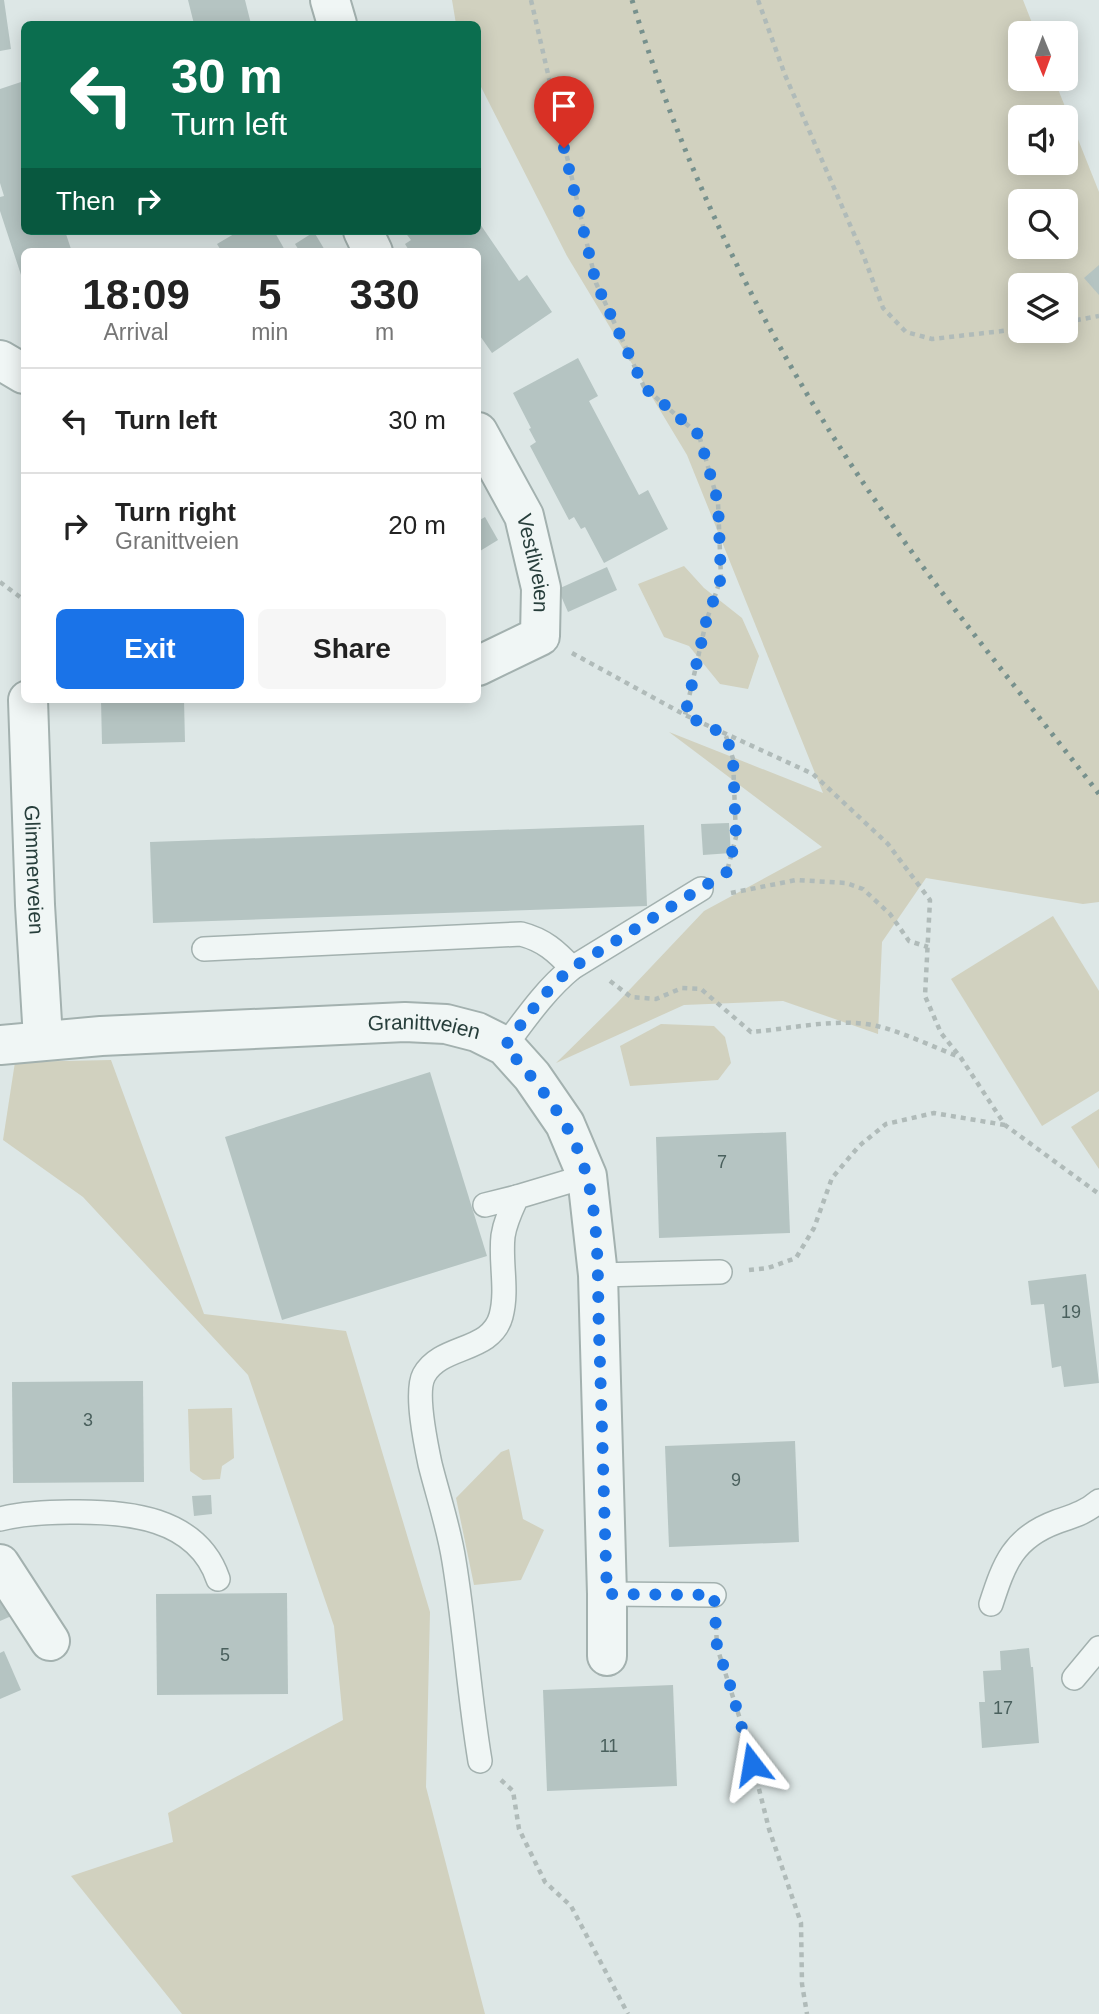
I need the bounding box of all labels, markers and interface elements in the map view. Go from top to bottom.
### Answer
north arrow [1008,21,1078,91]
map controls [1008,21,1078,343]
icon: left [56,49,147,140]
text: 30 m [171,49,283,103]
pin [534,76,594,148]
icon: arrive [545,87,583,125]
button: sound [1008,105,1078,175]
text: Turn left [171,106,287,142]
icon: right [129,182,167,220]
text: Then [56,186,115,216]
button: search [1008,189,1078,259]
text: 18:09 [82,271,190,318]
text: 5 [258,271,281,318]
text: 330 [350,271,420,318]
button: layers [1008,273,1078,343]
text: Arrival [103,319,169,345]
text: min [251,319,288,345]
text: m [375,319,394,345]
icon: left [56,402,94,440]
text: Turn left [115,405,217,435]
text: 30 m [388,405,446,435]
text: Turn right [115,497,236,527]
icon: right [56,507,94,545]
text: 20 m [388,510,446,540]
street label: Vestliveien [513,511,553,613]
text: Granittveien [115,528,239,554]
button: Exit [56,609,244,689]
button: Share [258,609,446,689]
street label: Glimmerveien [21,805,49,935]
street label: Granittveien [367,1010,483,1043]
house number: 7 [717,1152,727,1172]
house number: 19 [1061,1302,1081,1322]
house number: 3 [83,1410,93,1430]
house number: 9 [731,1470,741,1490]
house number: 5 [220,1645,230,1665]
house number: 17 [993,1698,1013,1718]
position arrow [715,1727,789,1801]
house number: 11 [600,1736,618,1756]

